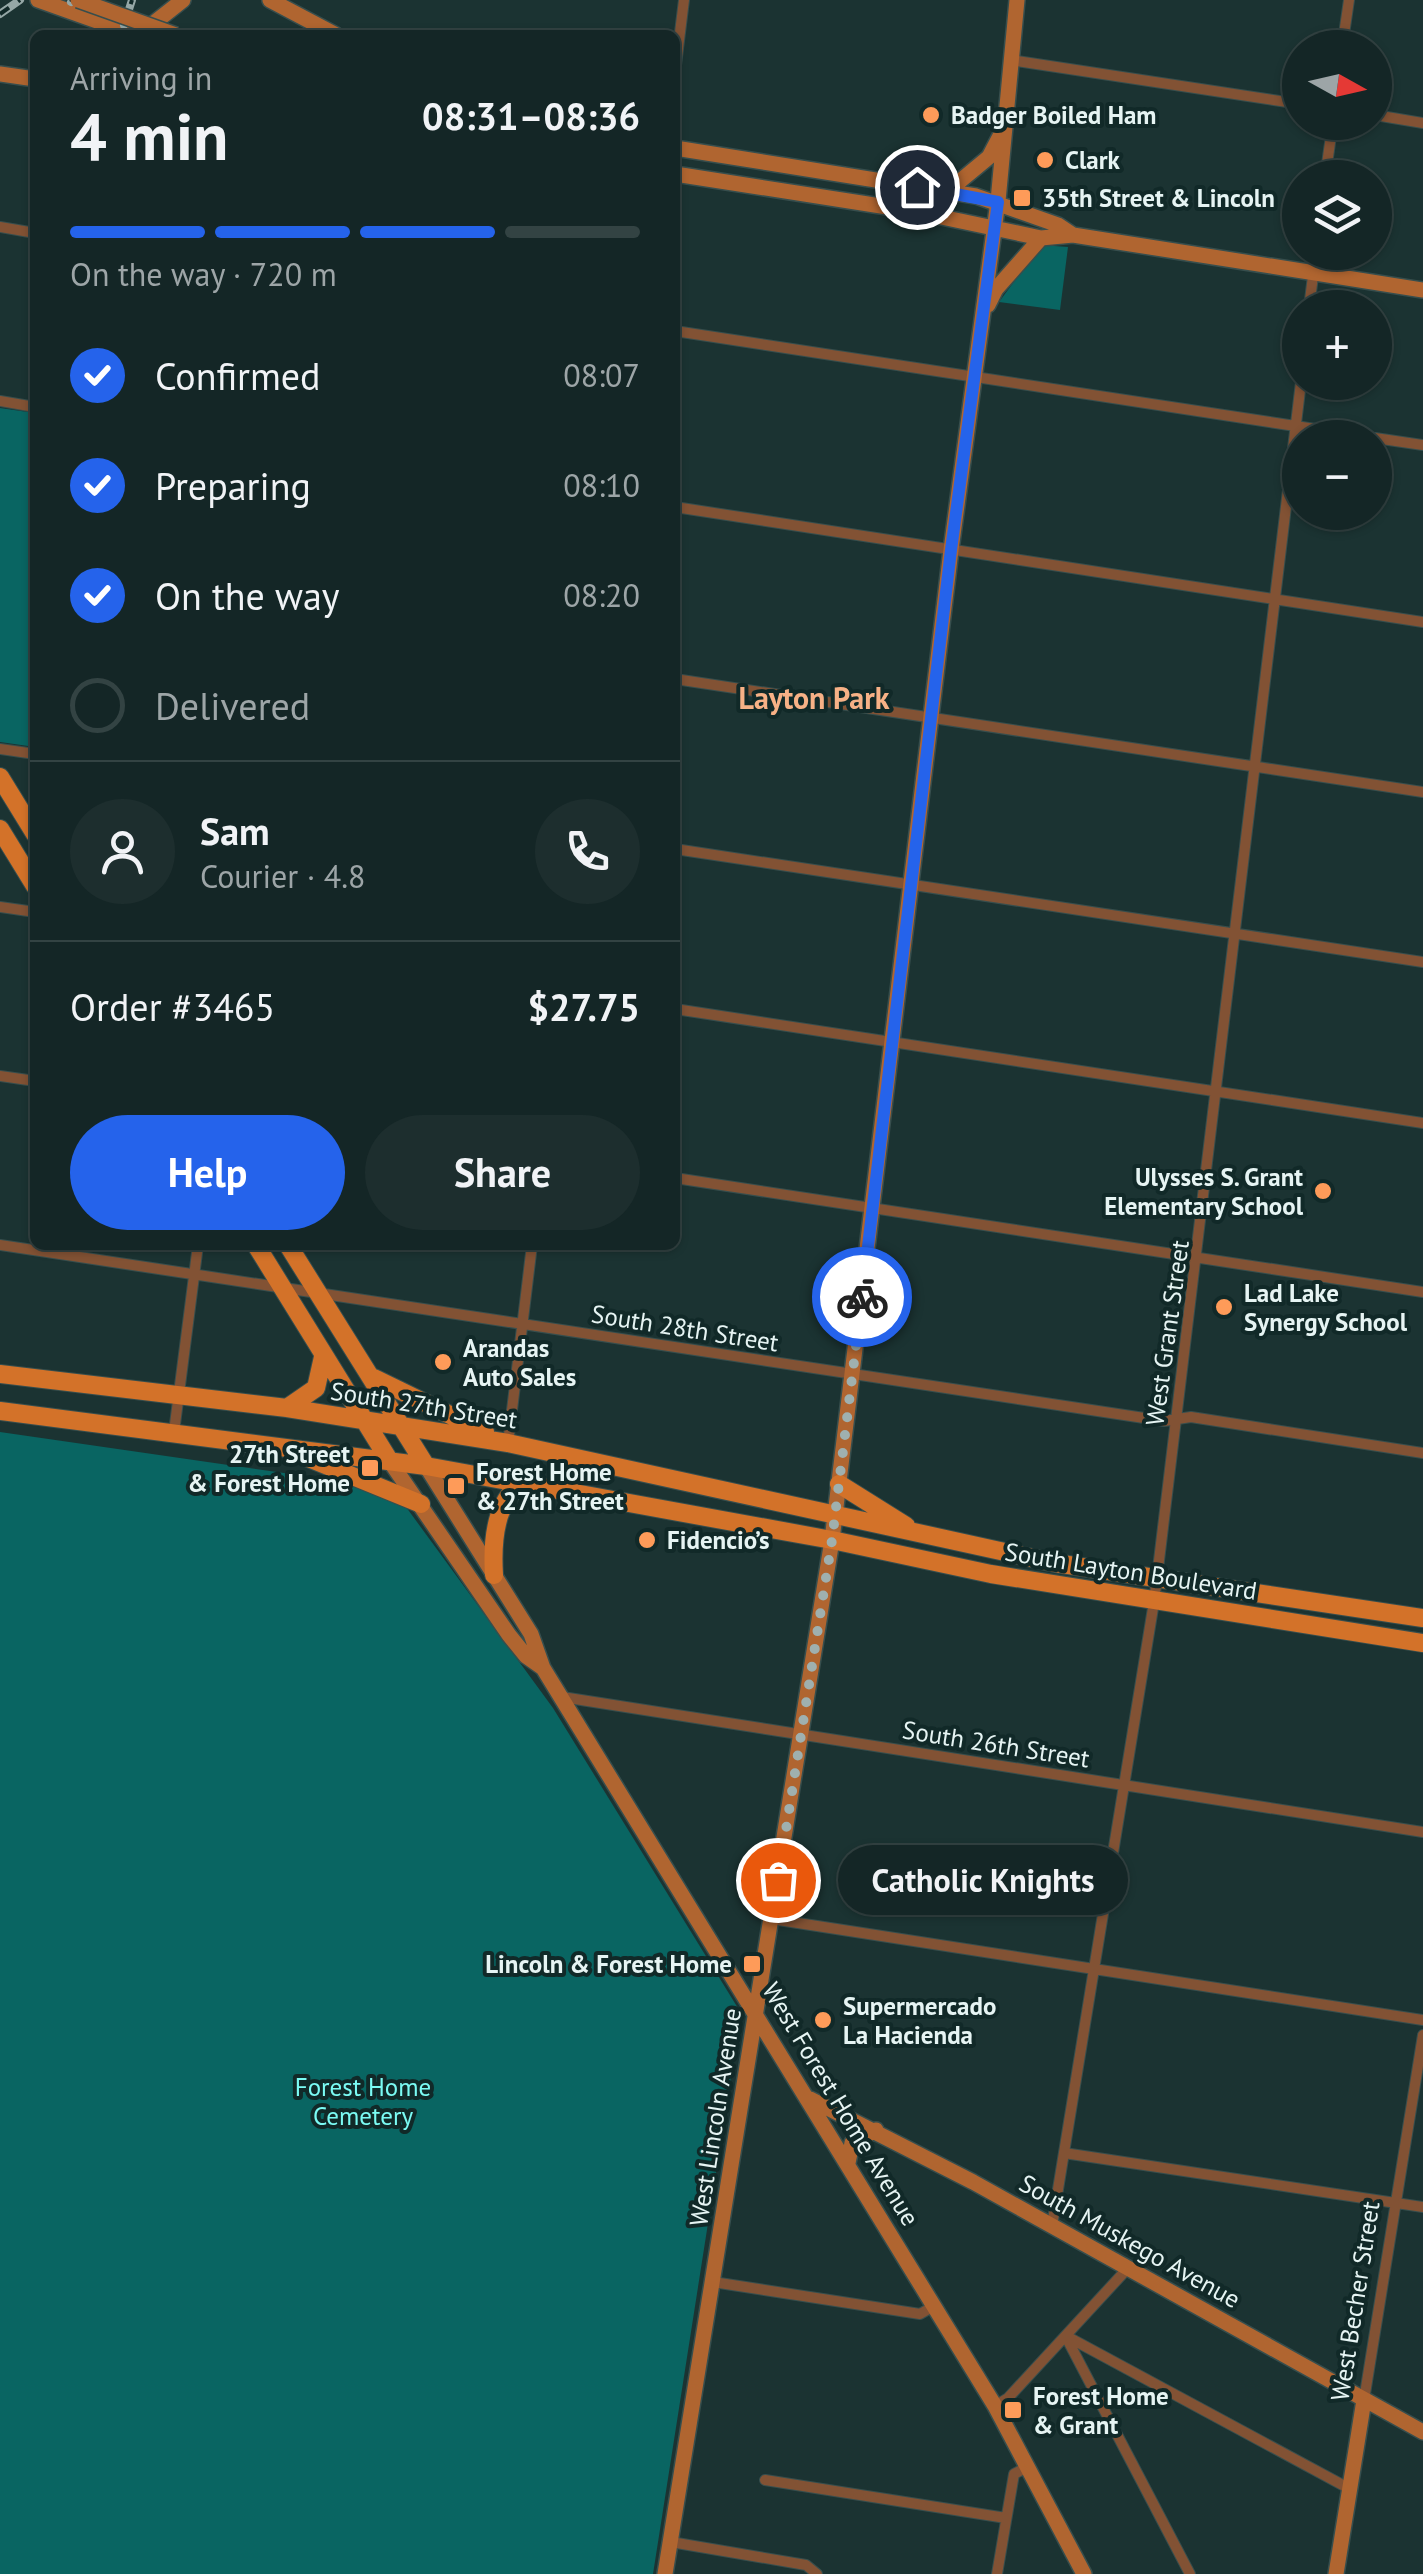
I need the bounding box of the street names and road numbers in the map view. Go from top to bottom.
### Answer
street label: West Grant Street [1138,1238,1196,1428]
street label: South 28th Street [589,1297,781,1359]
street label: South 27th Street [329,1374,520,1436]
street label: South Layton Boulevard [1003,1535,1259,1607]
street label: South 26th Street [900,1713,1092,1775]
street label: West Forest Home Avenue [756,1976,926,2232]
street label: West Lincoln Avenue [682,2006,748,2228]
street label: South Muskego Avenue [1014,2167,1246,2315]
street label: West Becher Street [1323,2198,1387,2403]

